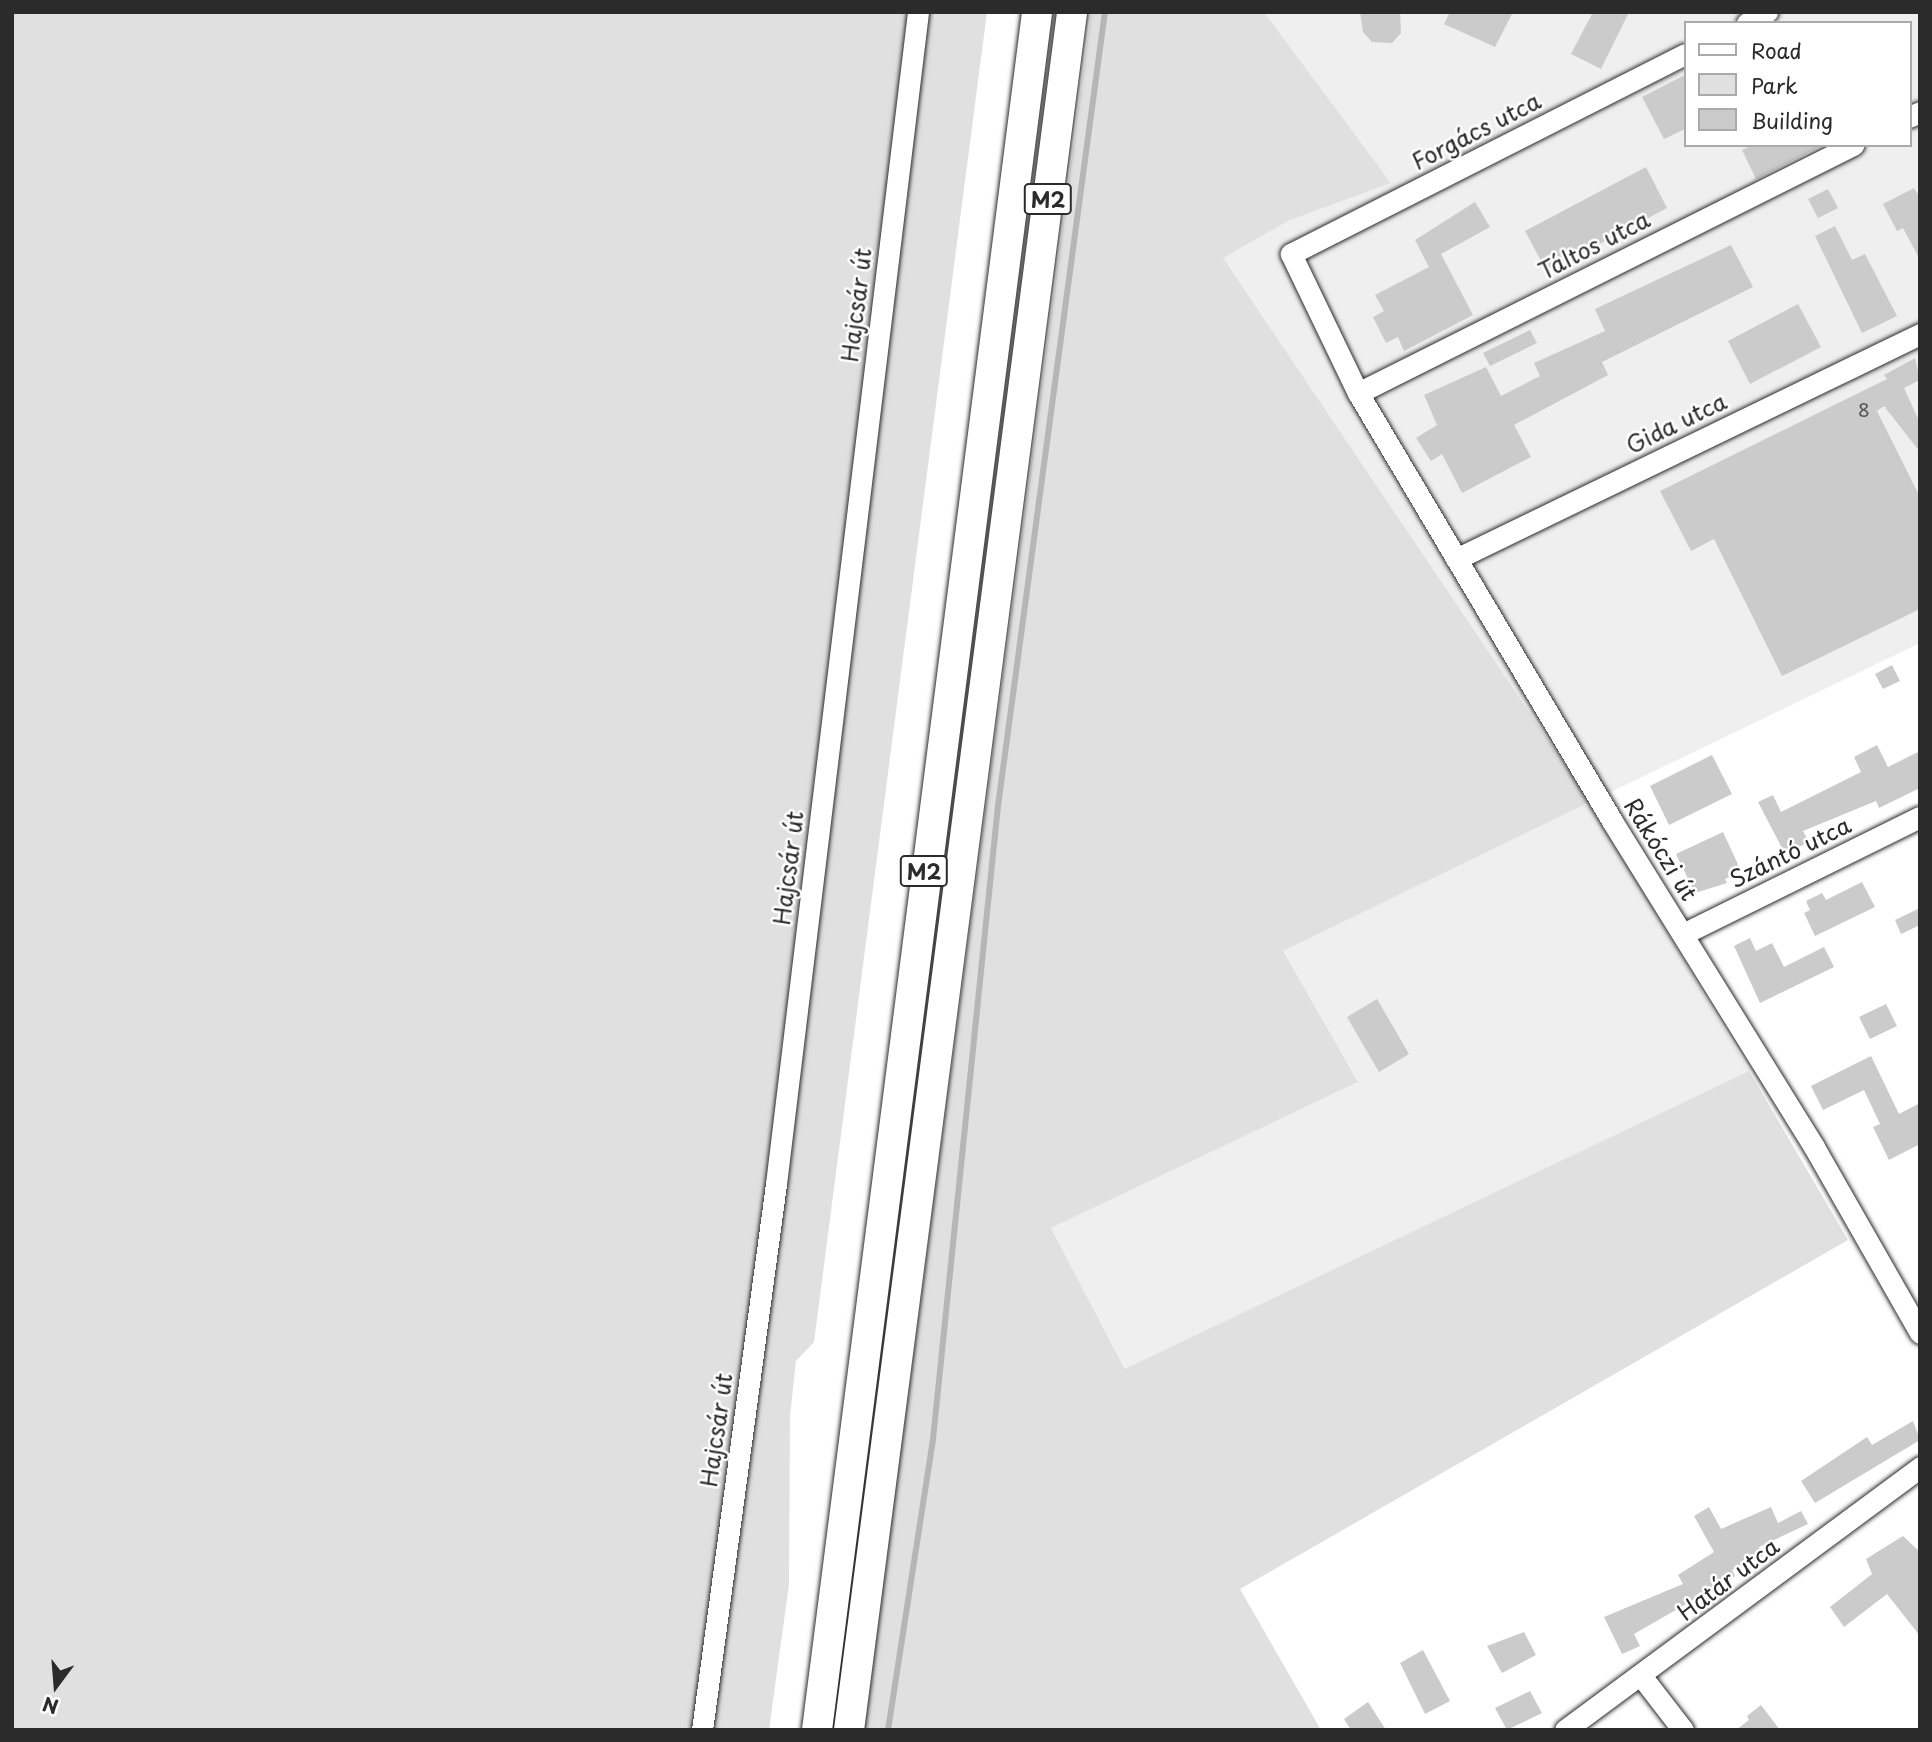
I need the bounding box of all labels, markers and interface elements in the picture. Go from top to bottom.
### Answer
legend [1684,21,1911,147]
text: Road [1751,34,1802,66]
text: Park [1751,69,1798,101]
street label: Forgács utca [1407,87,1545,175]
text: Building [1751,104,1833,136]
road number: M2 [1024,182,1072,216]
street label: Táltos utca [1533,205,1655,285]
street label: Hajcsár út [835,246,877,364]
street label: Gida utca [1621,387,1731,459]
house number: 8 [1858,399,1870,421]
street label: Rákóczi út [1619,793,1703,905]
street label: Hajcsár út [767,809,809,927]
street label: Szántó utca [1725,811,1855,893]
road number: M2 [900,854,948,888]
street label: Hajcsár út [694,1371,738,1489]
street label: Határ utca [1671,1531,1785,1627]
north arrow [21,1651,91,1721]
text: N [39,1691,61,1722]

